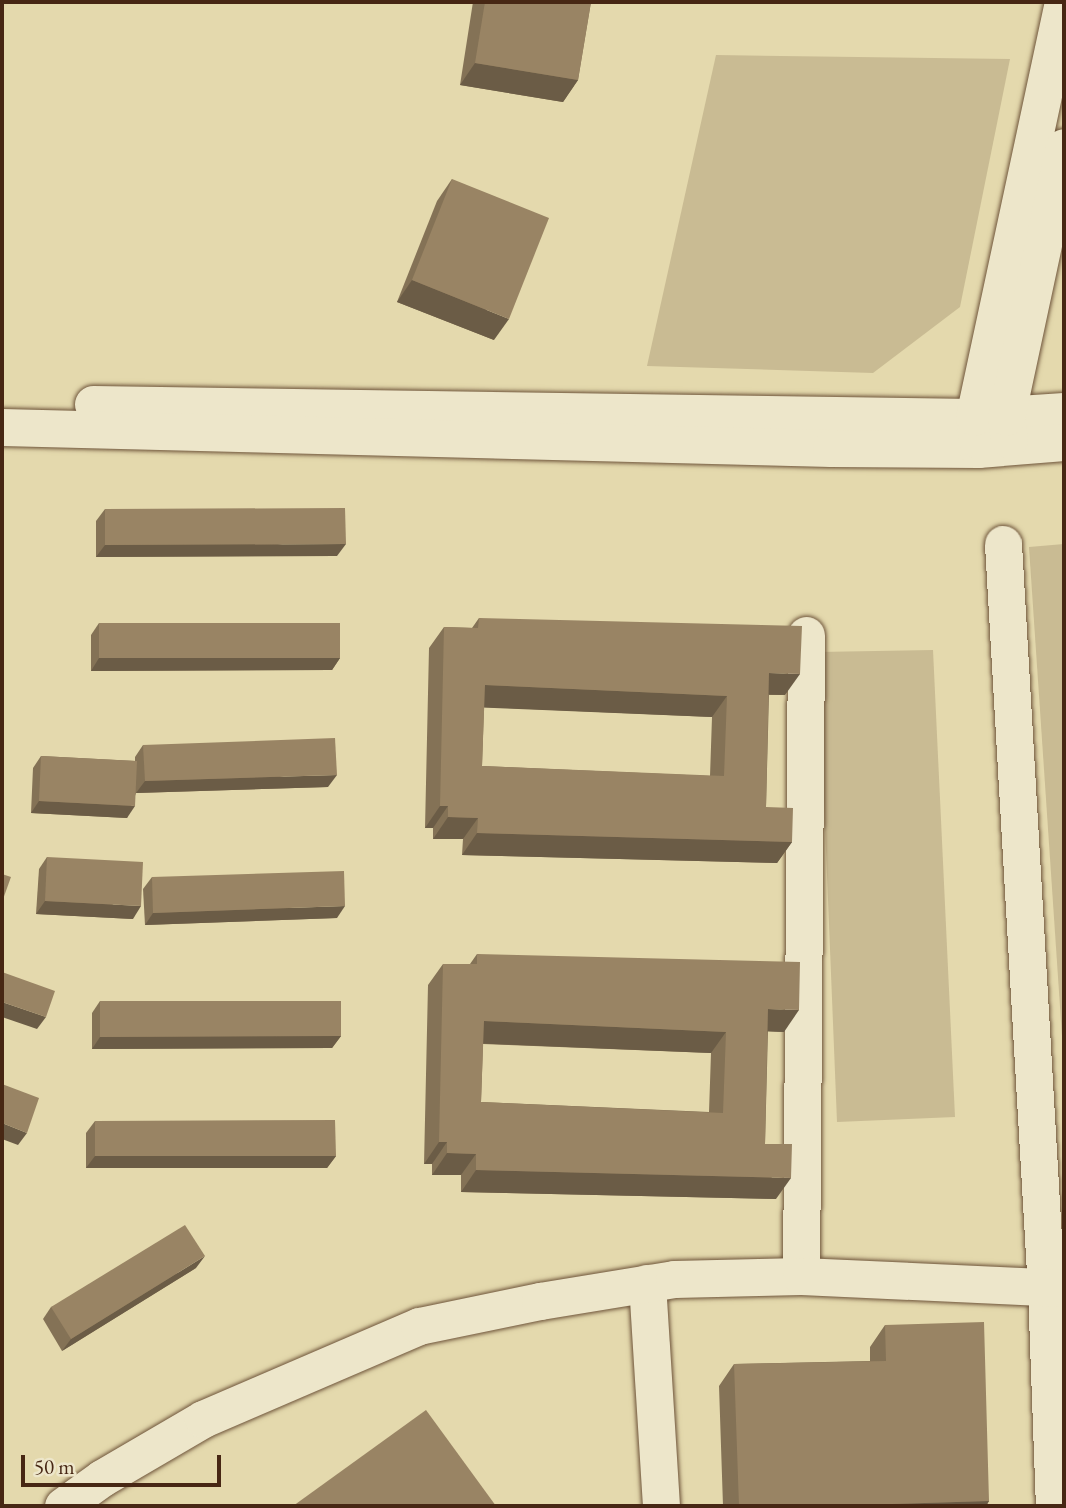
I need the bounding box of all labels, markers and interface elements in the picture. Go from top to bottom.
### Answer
scale bar [24,1442,224,1486]
text: 50 m [34,1453,75,1480]

